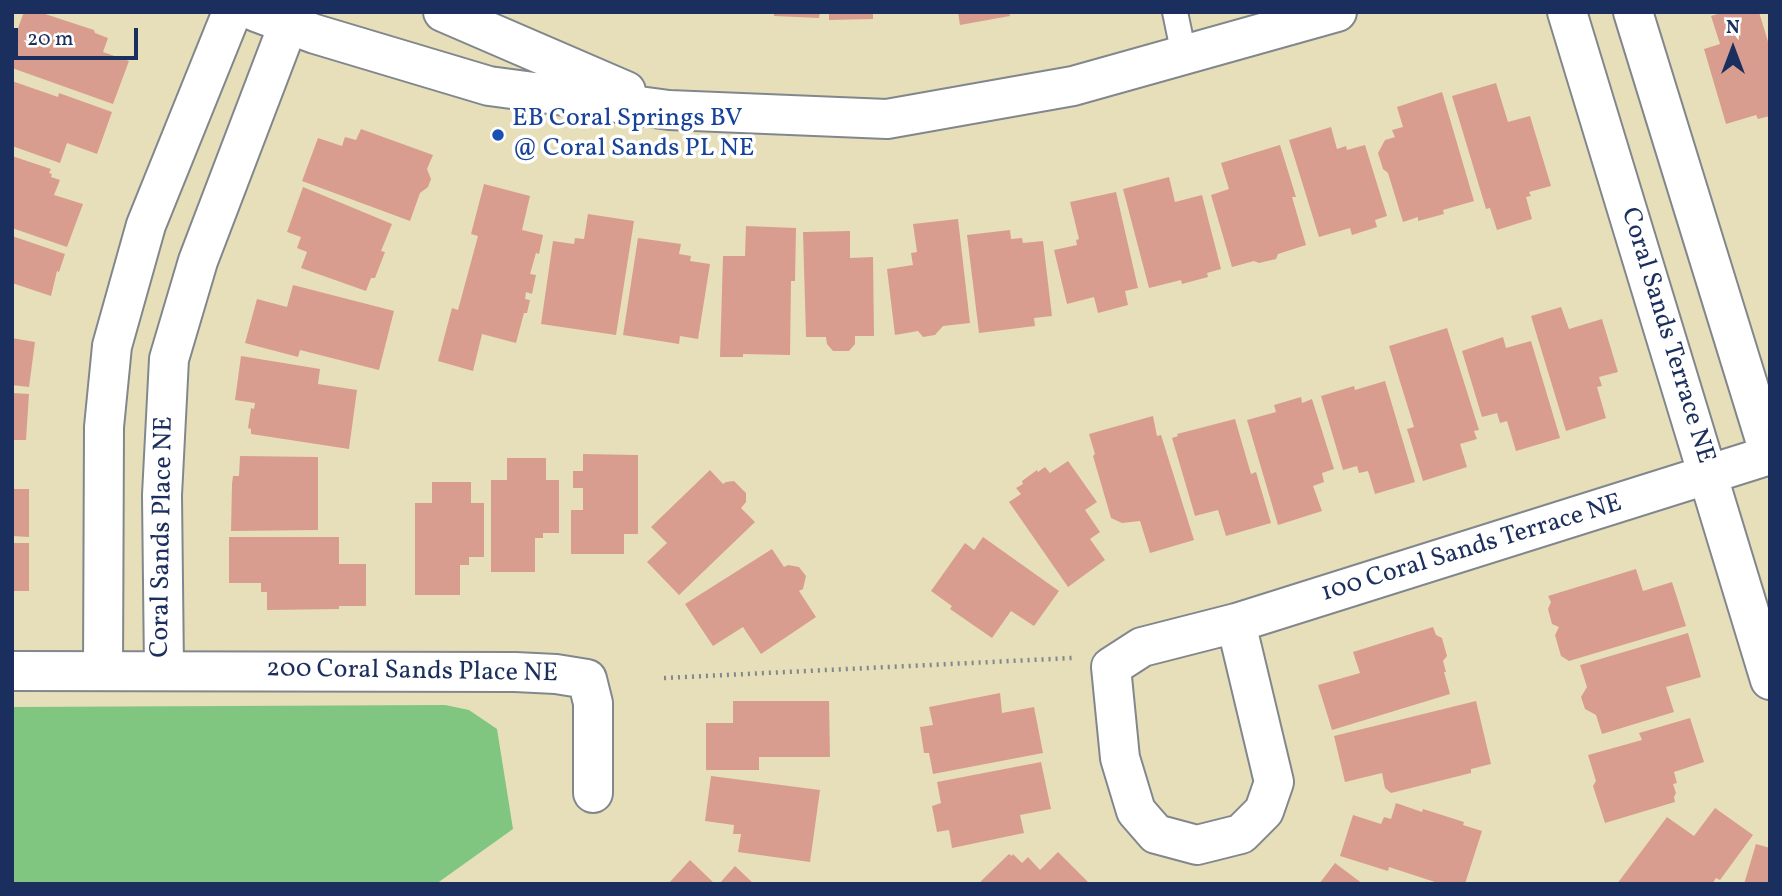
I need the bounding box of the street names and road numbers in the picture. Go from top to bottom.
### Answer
street label: Coral Sands Terrace NE [1612,204,1720,468]
street label: Coral Sands Place NE [146,416,182,658]
street label: 100 Coral Sands Terrace NE [1318,489,1626,611]
street label: 200 Coral Sands Place NE [266,655,558,691]

